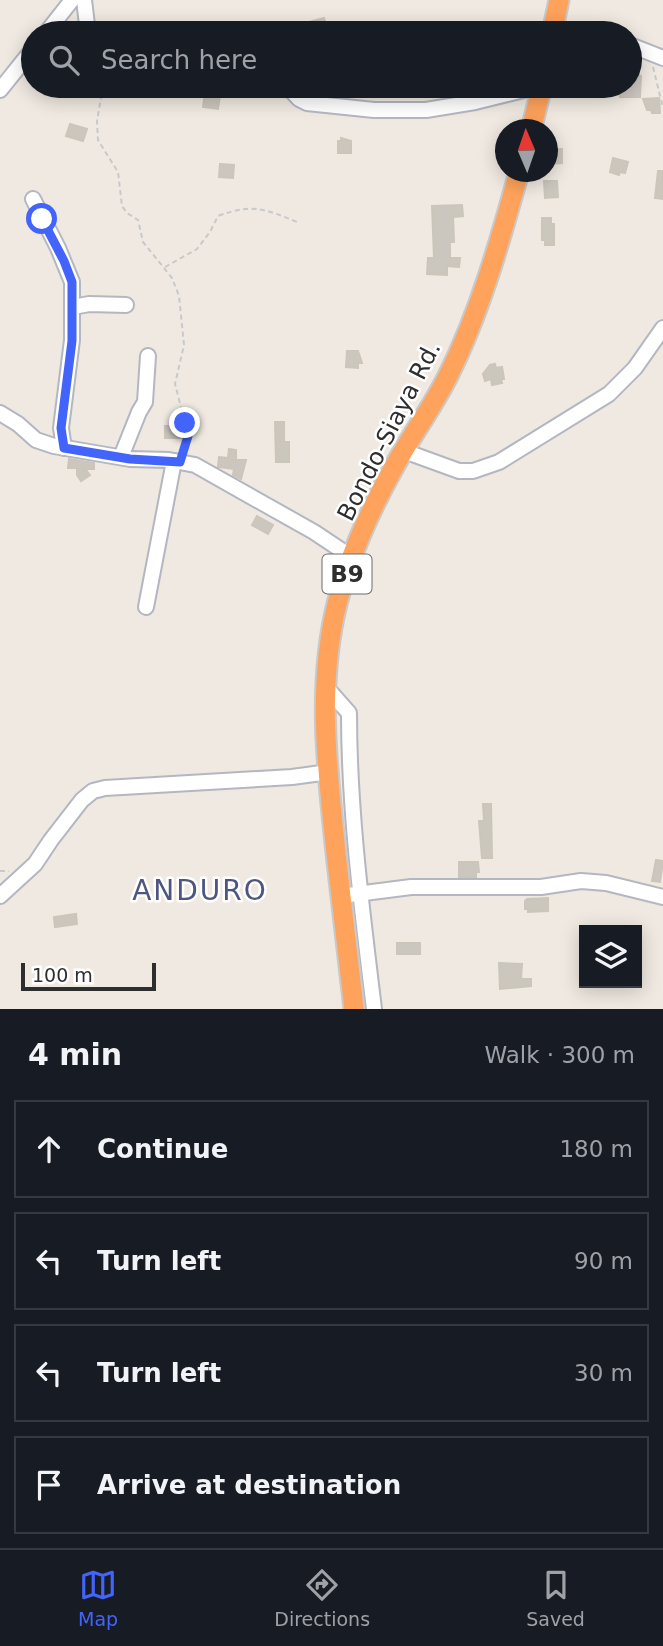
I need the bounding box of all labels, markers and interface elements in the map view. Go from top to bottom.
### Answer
search box [21,21,642,98]
icon: search [45,41,83,79]
text: Search here [101,45,257,75]
north arrow [495,119,558,182]
route start [26,203,57,234]
street label: Bondo-Siaya Rd. [332,336,446,526]
route end [169,407,200,438]
road number: B9 [322,554,372,594]
district label: ANDURO [132,874,268,907]
map controls [579,925,642,988]
button: layers [579,925,642,988]
scale bar [21,960,156,992]
text: 100 m [32,964,93,986]
text: 4 min [28,1037,122,1072]
text: Walk · 300 m [484,1042,635,1068]
icon: ahead [30,1130,68,1168]
text: Continue [97,1134,228,1164]
text: 180 m [559,1136,633,1162]
icon: left [30,1242,68,1280]
text: Turn left [97,1246,221,1276]
text: 90 m [574,1248,633,1274]
icon: left [30,1354,68,1392]
text: Turn left [97,1358,221,1388]
text: 30 m [574,1360,633,1386]
icon: arrive [30,1466,68,1504]
text: Arrive at destination [97,1470,401,1500]
tab: Map [78,1566,118,1630]
tab: Directions [274,1566,370,1630]
tab: Saved [526,1566,585,1630]

